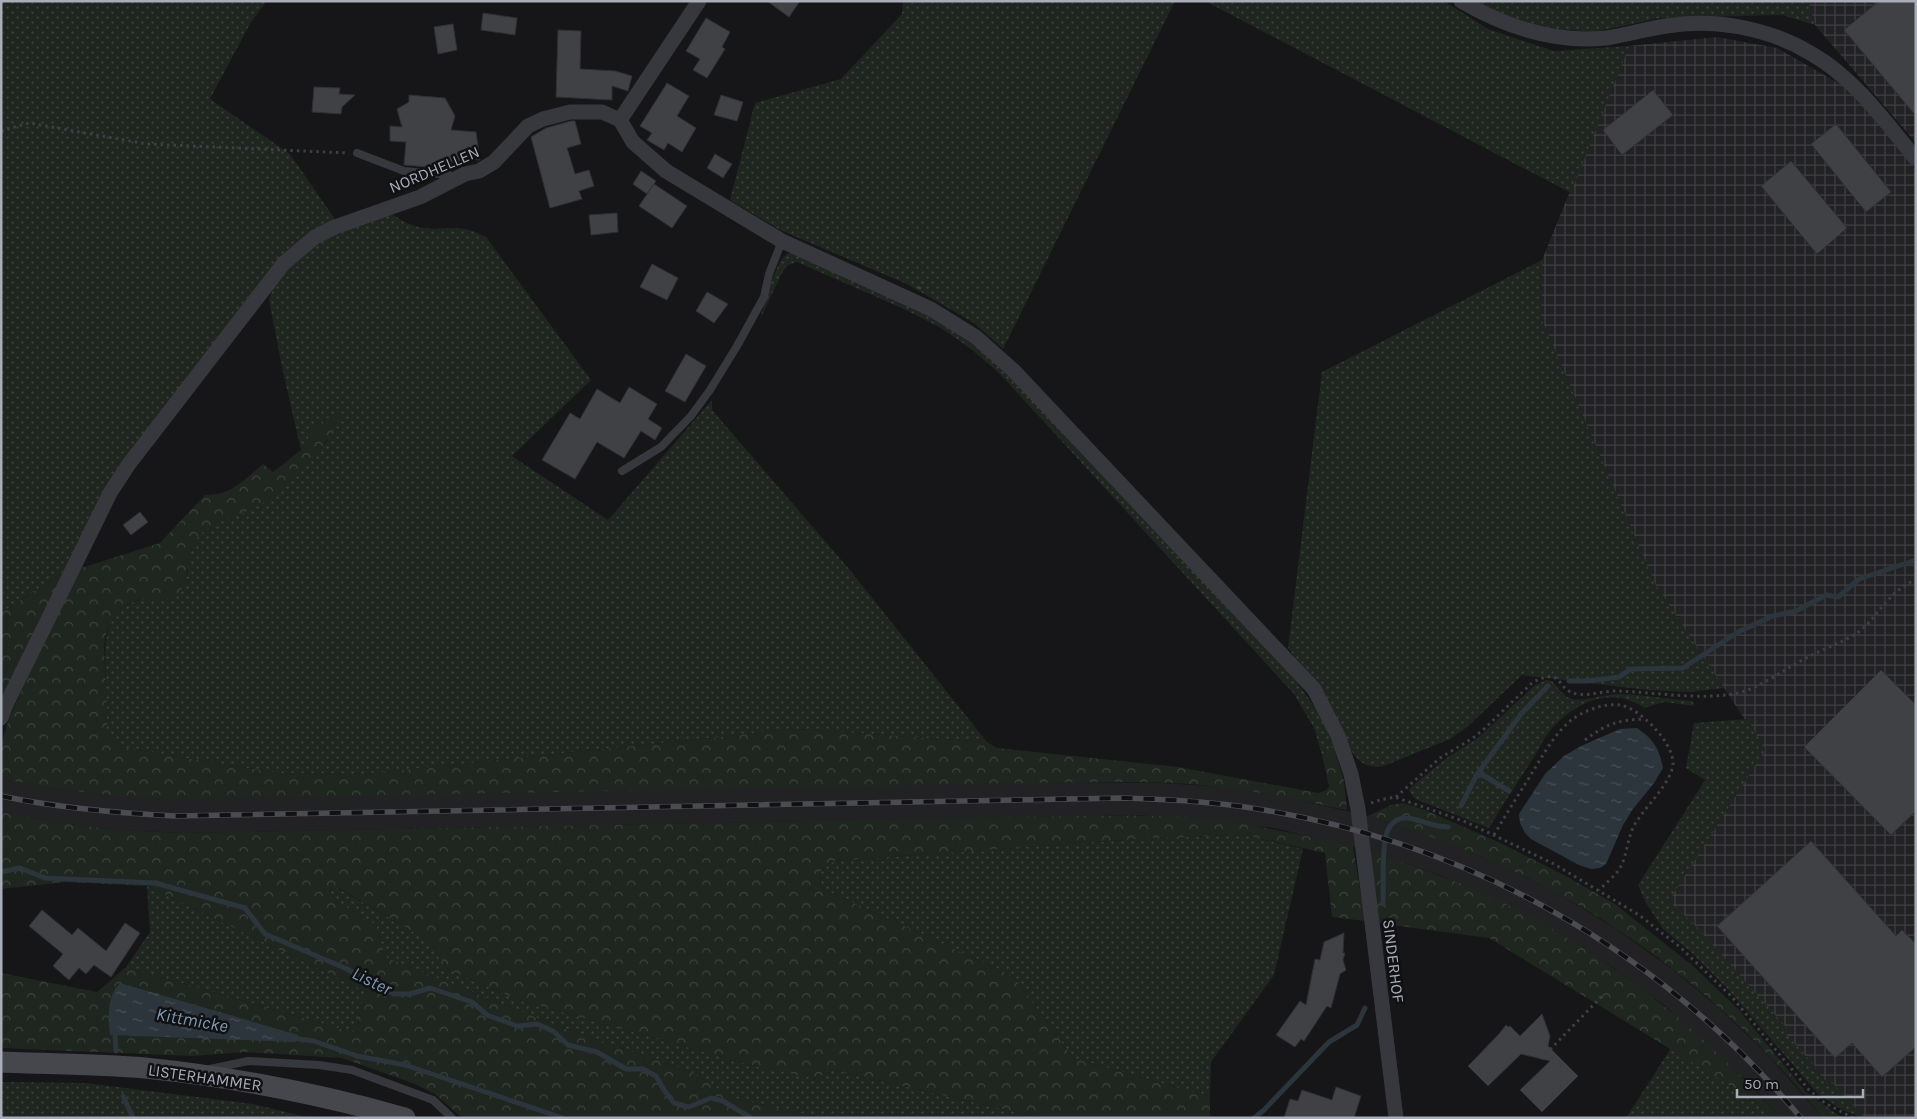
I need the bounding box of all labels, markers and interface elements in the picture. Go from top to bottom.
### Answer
street label: NORDHELLEN [386,142,482,197]
street label: SINDERHOF [1379,918,1408,1004]
water label: Lister [349,962,396,1000]
water label: Kittmicke [154,1003,230,1037]
street label: LISTERHAMMER [147,1060,263,1095]
scale bar [1737,1066,1863,1098]
text: 50 m [1744,1075,1779,1093]

